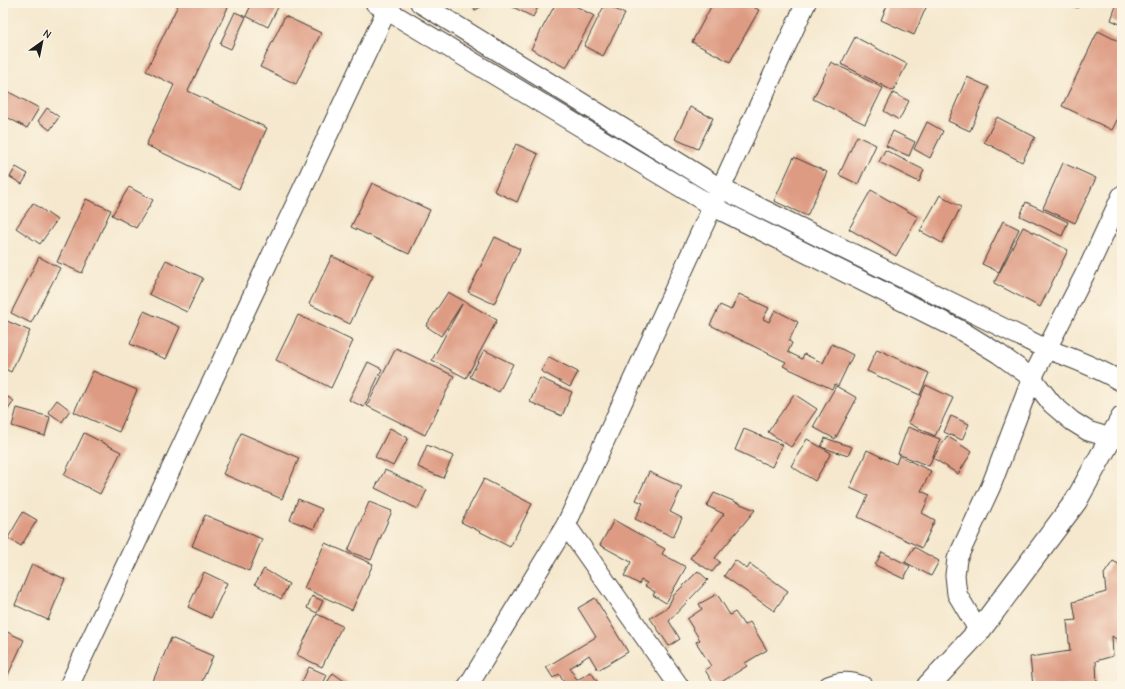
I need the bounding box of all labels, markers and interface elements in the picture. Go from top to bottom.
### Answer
north arrow [22,22,62,62]
text: N [41,27,54,41]

